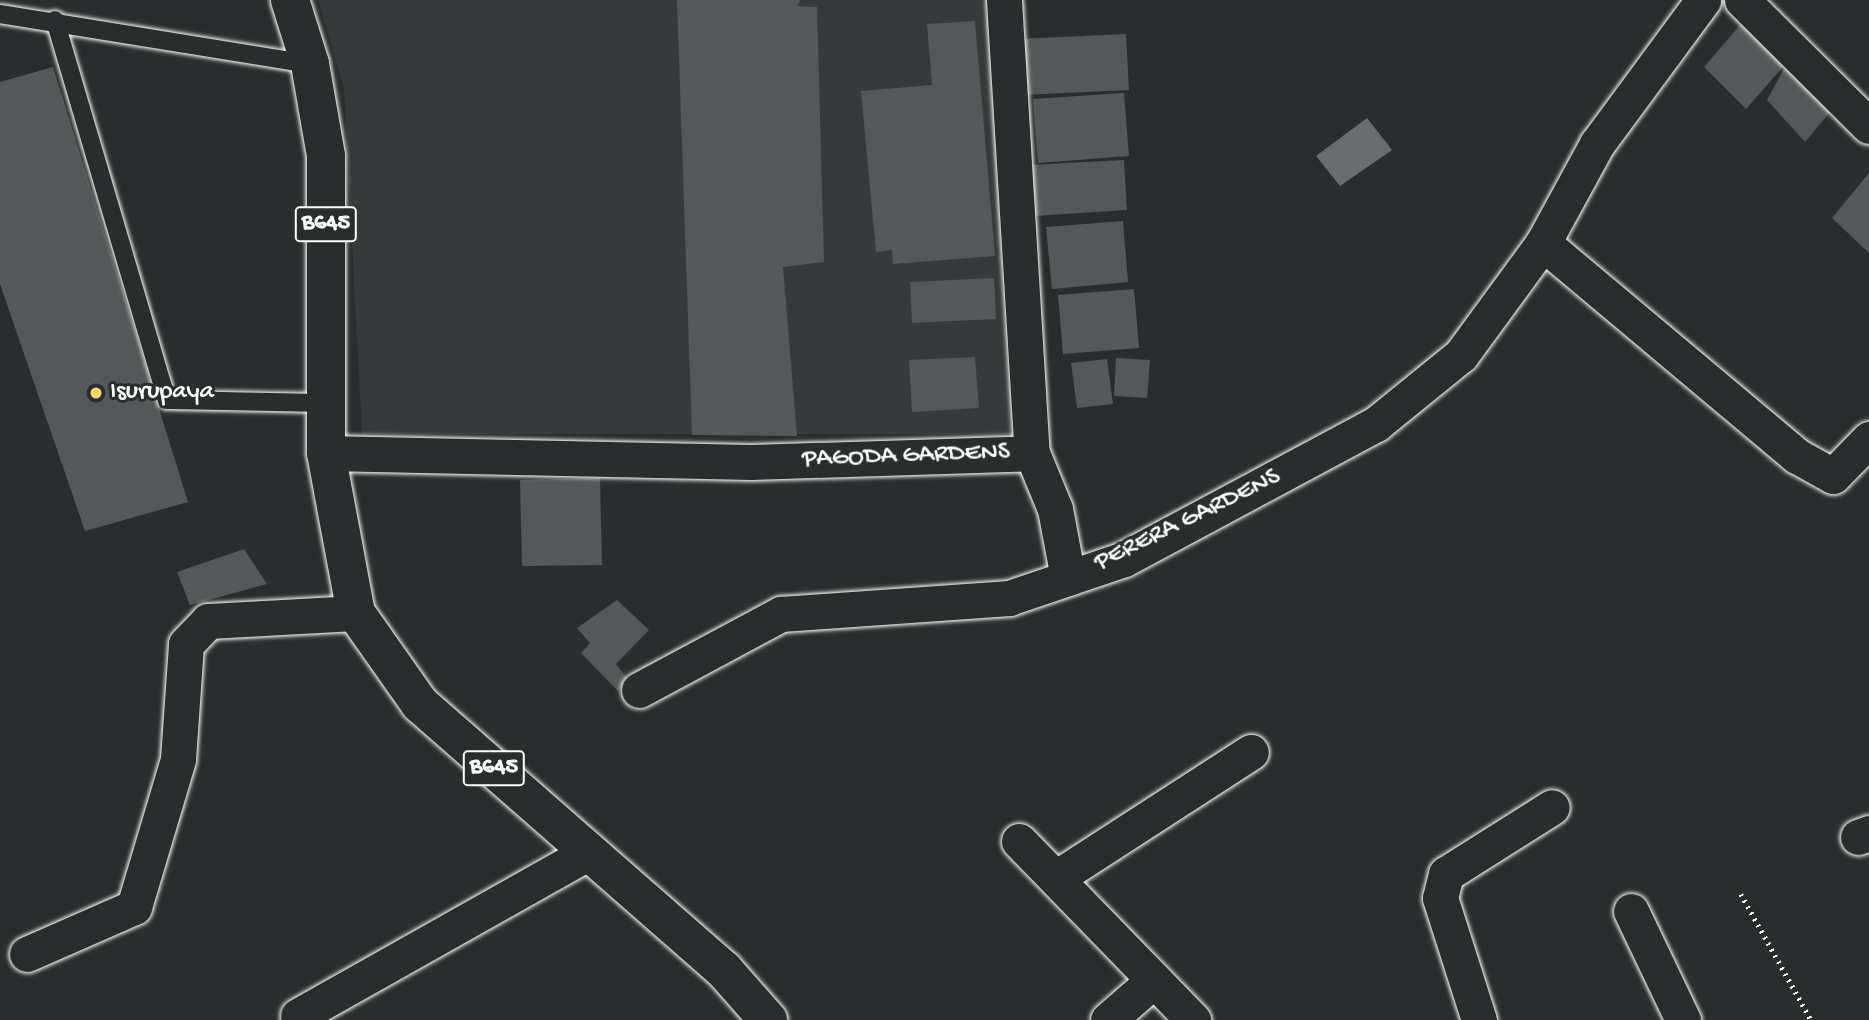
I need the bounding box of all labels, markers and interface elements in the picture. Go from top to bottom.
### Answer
road number: B645 [294,204,358,244]
place label: Isurupaya [110,377,214,409]
marker: Isurupaya [88,385,104,401]
street label: PAGODA GARDENS [802,438,1010,476]
street label: PERERA GARDENS [1090,462,1286,580]
road number: B645 [462,748,526,788]

